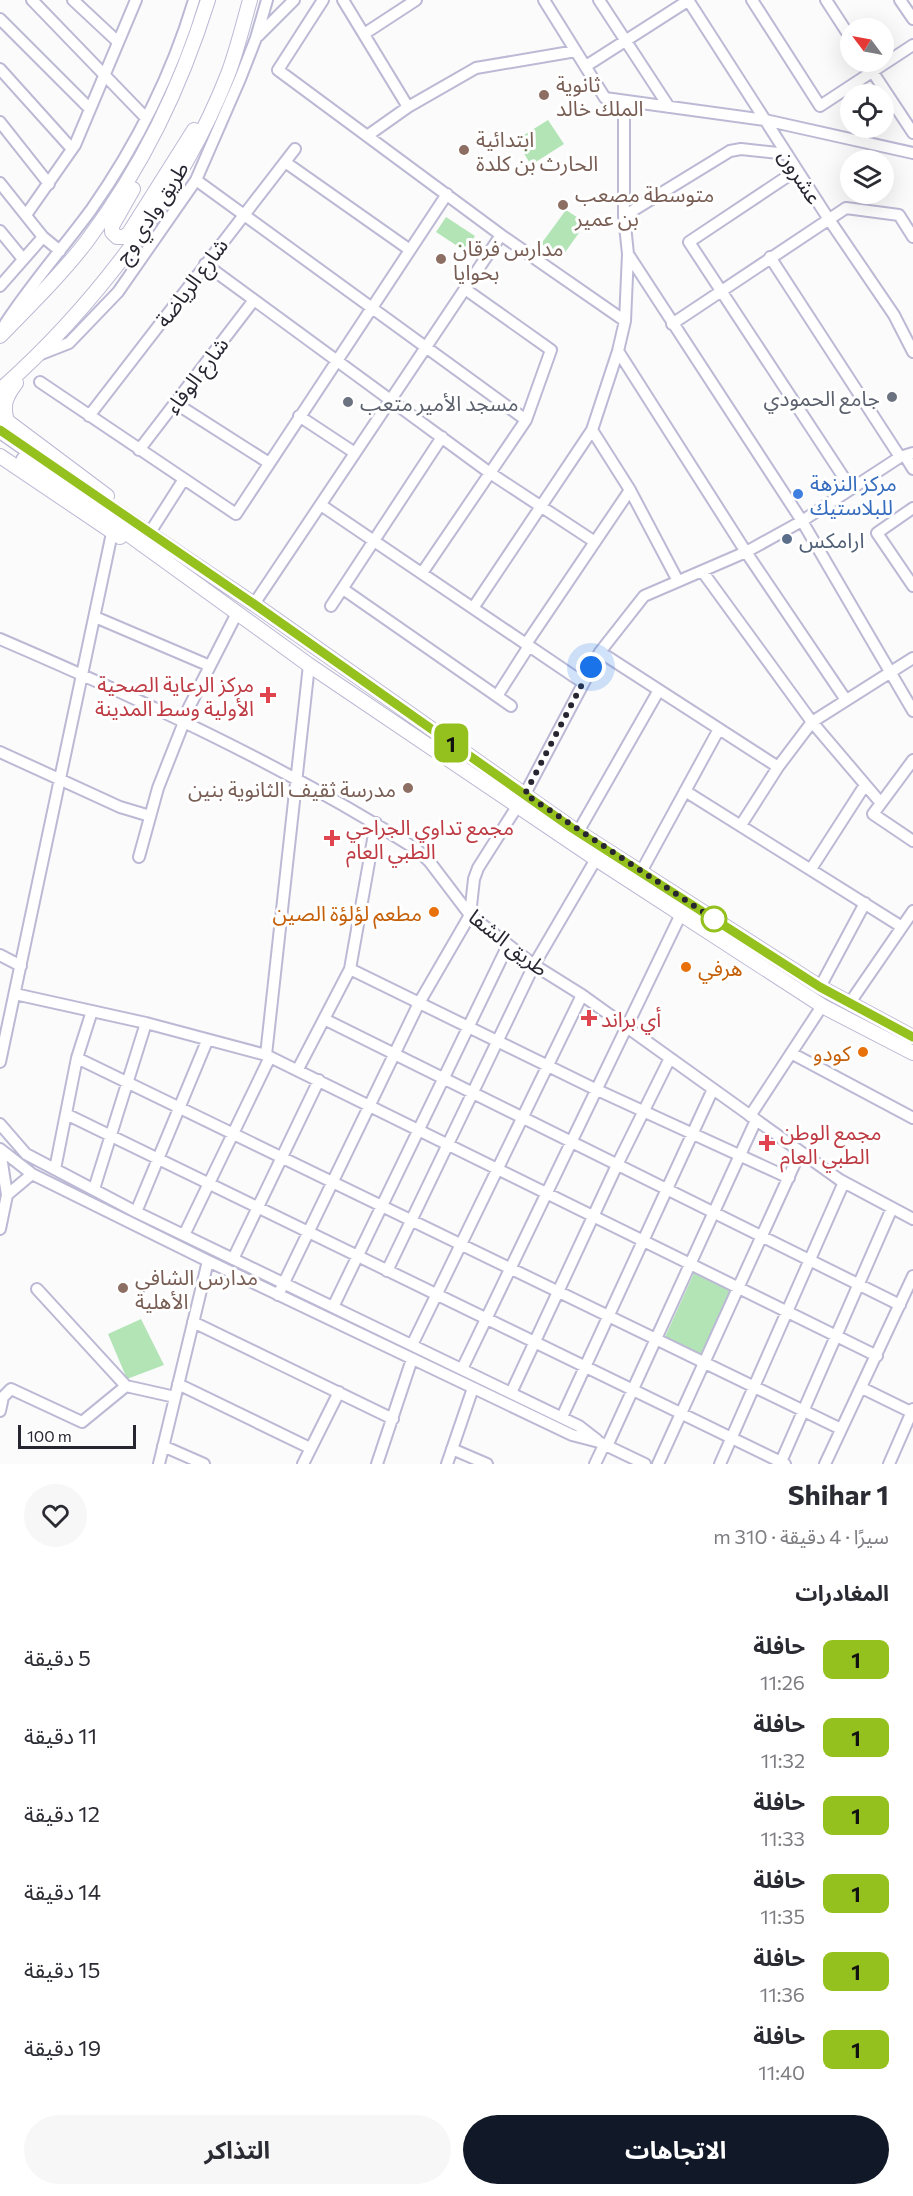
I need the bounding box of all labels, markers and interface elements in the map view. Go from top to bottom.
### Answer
north arrow [840,18,894,72]
map controls [840,18,894,204]
place label: ثانوية الملك خالد [556,71,643,120]
button: locate [840,84,894,138]
marker: ثانوية الملك خالد [537,88,551,102]
place label: ابتدائية الحارث بن كلدة [476,126,598,176]
marker: ابتدائية الحارث بن كلدة [457,143,471,157]
street label: عشرون [773,144,828,209]
button: layers [840,150,894,204]
street label: طريق وادي وج [109,156,197,270]
place label: متوسطة مصعب بن عمير [574,181,714,231]
marker: متوسطة مصعب بن عمير [556,198,570,212]
street label: شارع الرياضة [150,233,236,334]
place label: مدارس فرقان بحوايا [453,235,564,285]
marker: مدارس فرقان بحوايا [434,252,448,266]
street label: شارع الوفاء [159,332,236,421]
place label: جامع الحمودي [763,385,880,414]
place label: مسجد الأمير متعب [360,390,519,416]
marker: جامع الحمودي [885,390,899,404]
marker: مسجد الأمير متعب [341,395,355,409]
place label: مركز النزهة للبلاستيك [810,470,897,519]
marker: مركز النزهة للبلاستيك [791,487,805,501]
place label: ارامكس [799,527,865,553]
marker: ارامكس [780,532,794,546]
your location [576,652,606,682]
place label: مركز الرعاية الصحية الأولية وسط المدينة [95,671,254,721]
marker: مركز الرعاية الصحية الأولية وسط المدينة [259,686,277,704]
line badge: 1 [432,724,470,762]
text: 1 [446,731,456,756]
place label: مدرسة ثقيف الثانوية بنين [188,776,396,802]
marker: مدرسة ثقيف الثانوية بنين [401,781,415,795]
place label: مجمع تداوي الجراحي الطبي العام [346,814,514,868]
marker: مجمع تداوي الجراحي الطبي العام [323,829,341,847]
place label: مطعم لؤلؤة الصين [272,900,422,929]
street label: طريق الشفا [463,903,554,982]
marker: مطعم لؤلؤة الصين [427,905,441,919]
unlabelled marker [701,906,727,932]
place label: هرفي [698,955,743,984]
marker: هرفي [679,960,693,974]
place label: أي براند [601,1006,661,1035]
marker: أي براند [582,1011,596,1025]
place label: كودو [813,1040,851,1066]
marker: كودو [856,1045,870,1059]
place label: مجمع الوطن الطبي العام [780,1119,882,1173]
marker: مجمع الوطن الطبي العام [758,1134,776,1152]
place label: مدارس الشافي الأهلية [135,1264,258,1313]
marker: مدارس الشافي الأهلية [116,1281,130,1295]
scale bar [18,1422,136,1450]
text: 100 m [27,1426,72,1445]
text: Shihar 1 [788,1477,889,1511]
button: heart [24,1484,87,1547]
text: سيرًا · 4 دقيقة · 310 m [713,1524,889,1548]
text: المغادرات [795,1579,889,1606]
text: حافلة [753,1632,805,1659]
text: 5 دقيقة [24,1644,91,1671]
text: 1 [851,1647,861,1672]
text: 11:26 [760,1670,805,1694]
text: حافلة [753,1710,805,1737]
text: 11 دقيقة [24,1722,97,1749]
text: 1 [851,1725,861,1750]
text: 11:32 [761,1748,805,1772]
text: حافلة [753,1788,805,1815]
text: 12 دقيقة [24,1800,100,1827]
text: 1 [851,1803,861,1828]
text: 11:33 [760,1826,805,1850]
text: حافلة [753,1866,805,1893]
text: 14 دقيقة [24,1878,101,1905]
text: 1 [851,1881,861,1906]
text: 11:35 [760,1904,805,1928]
text: حافلة [753,1944,805,1971]
text: 15 دقيقة [24,1956,100,1983]
text: 1 [851,1959,861,1984]
text: 11:36 [760,1982,805,2006]
text: حافلة [753,2022,805,2049]
text: 19 دقيقة [24,2034,101,2061]
text: 1 [851,2037,861,2062]
text: 11:40 [758,2060,805,2084]
button: التذاكر [24,2115,451,2184]
button: الاتجاهات [463,2115,889,2184]

